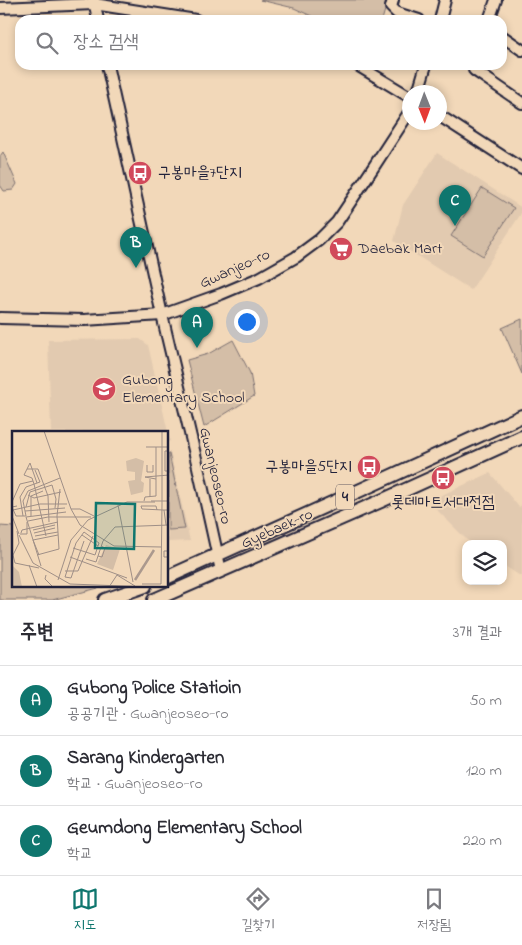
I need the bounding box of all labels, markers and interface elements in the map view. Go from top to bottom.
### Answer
search box [15,15,507,70]
icon: search [33,29,61,57]
text: 장소 검색 [73,29,139,56]
north arrow [402,85,447,130]
bus stop icon: 구봉마을7단지 [127,160,153,186]
place label: 구봉마을7단지 [158,161,242,185]
pin: C [439,185,471,226]
pin: B [120,227,152,268]
supermarket icon: Daebak Mart [328,236,354,262]
place label: Daebak Mart [357,237,443,261]
street label: Gwanjeo-ro [196,243,274,295]
pin: A [181,307,213,348]
your location [234,309,260,335]
place label: Gubong Elementary School [122,368,245,410]
school or university icon: Gubong Elementary School [91,376,117,402]
street label: Gwanjeoseo-ro [192,425,238,527]
inset map [12,431,169,588]
bus stop icon: 구봉마을5단지 [356,454,382,480]
place label: 구봉마을5단지 [266,455,352,479]
bus stop icon: 롯데마트서대전점 [430,465,456,491]
road number: 4 [336,484,354,510]
place label: 롯데마트서대전점 [392,491,495,515]
street label: Gyebaek-ro [237,502,317,556]
map controls [462,540,507,585]
button: layers [462,540,507,585]
text: 주변 [20,618,54,648]
text: 3개 결과 [453,621,502,645]
text: Gubong Police Statioin [67,675,241,702]
text: A [31,689,41,713]
text: 50 m [470,689,502,713]
text: 공공기관 · Gwanjeoseo-ro [67,702,229,726]
text: Sarang Kindergarten [67,745,224,772]
text: B [31,759,41,783]
text: 120 m [466,759,502,783]
text: 학교 · Gwanjeoseo-ro [67,772,203,796]
text: Geumdong Elementary School [67,815,302,842]
text: C [32,829,40,853]
text: 220 m [463,829,502,853]
text: 학교 [67,842,93,866]
tab: 지도 [71,885,99,936]
tab: 길찾기 [241,885,275,936]
tab: 저장됨 [417,885,451,936]

